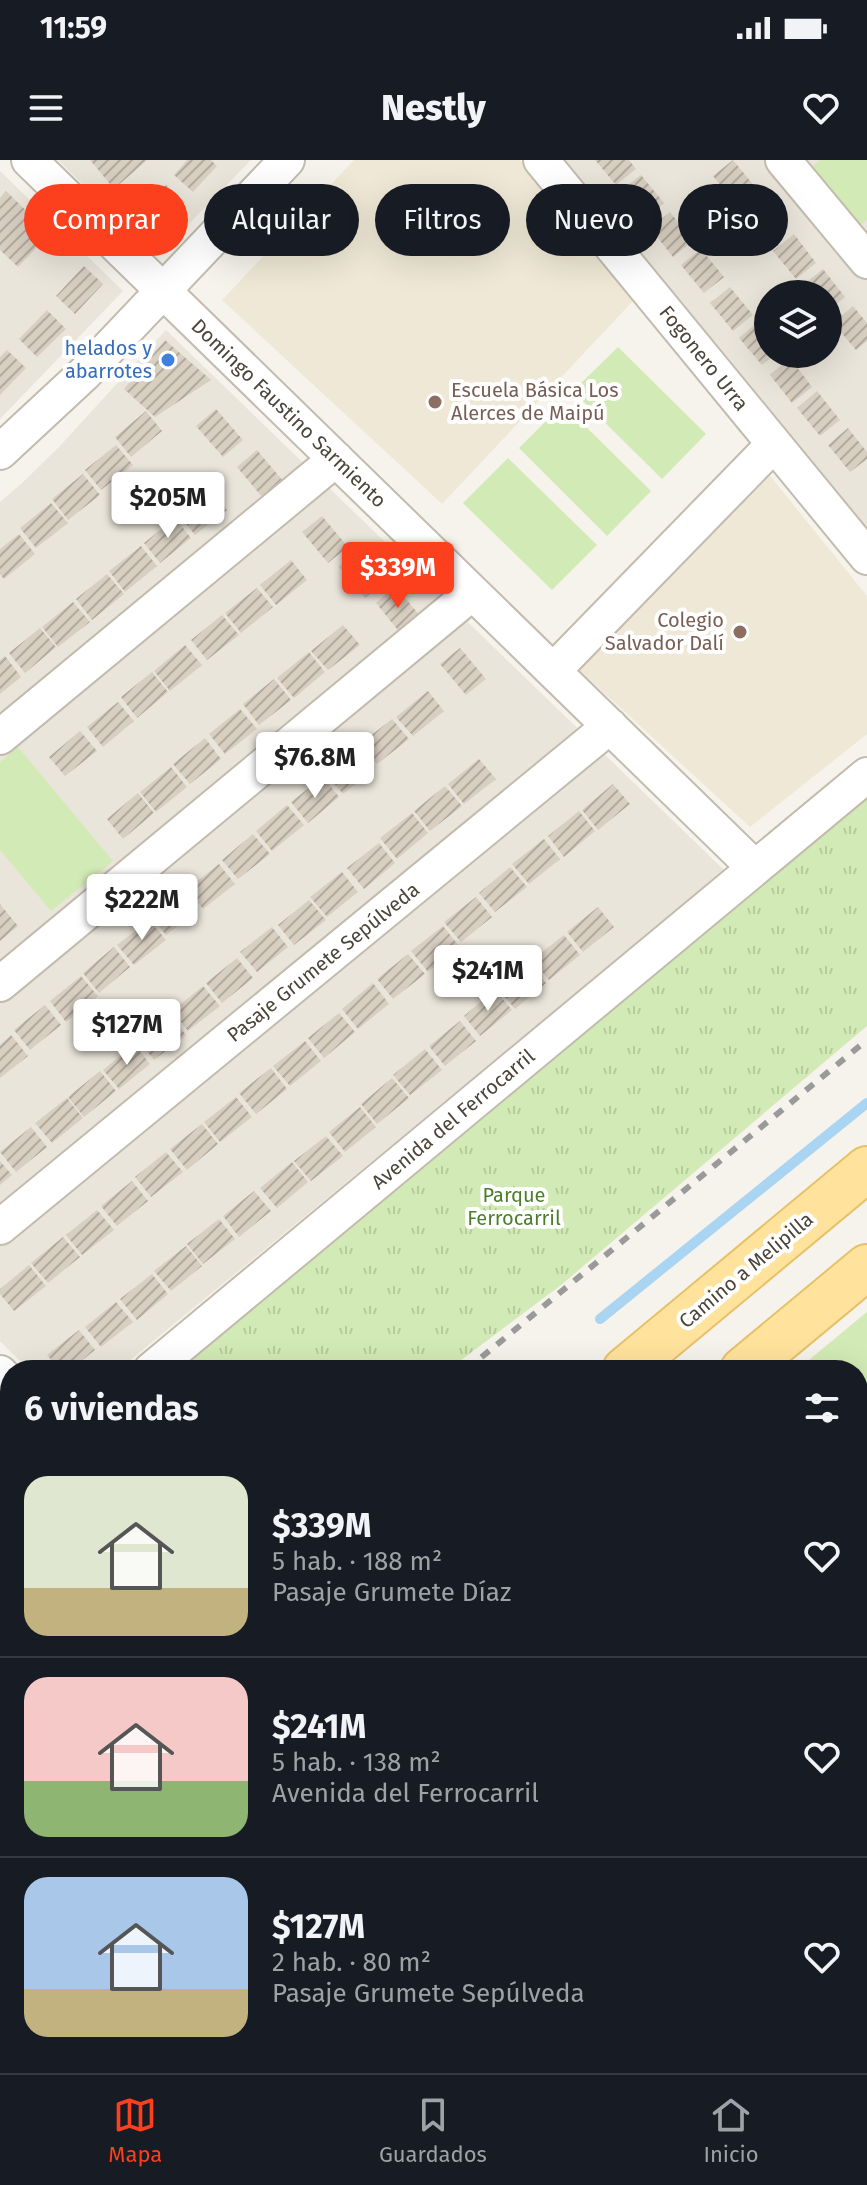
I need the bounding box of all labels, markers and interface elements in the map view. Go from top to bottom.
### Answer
text: 11:59 [40,10,107,46]
icon: menu [24,86,68,130]
text: Nestly [381,86,486,130]
icon: heart [799,86,843,130]
chip: Comprar [24,184,188,256]
chip: Alquilar [204,184,359,256]
chip: Filtros [375,184,510,256]
chip: Nuevo [526,184,662,256]
chip: Piso [678,184,788,256]
map controls [754,280,842,368]
button: layers [754,280,842,368]
street label: Fogonero Urra [654,301,754,415]
street label: Domingo Faustino Sarmiento [187,313,391,513]
place label: helados y abarrotes [65,336,152,383]
marker: helados y abarrotes [159,351,177,369]
place label: Escuela Básica Los Alerces de Maipú [451,378,619,425]
marker: Escuela Básica Los Alerces de Maipú [426,393,444,411]
pin: $205M [112,472,224,540]
text: $205M [129,482,207,513]
pin: $339M [342,542,454,610]
text: $339M [360,552,436,583]
place label: Colegio Salvador Dalí [605,608,724,655]
marker: Colegio Salvador Dalí [731,623,749,641]
pin: $76.8M [250,732,380,800]
text: $76.8M [274,742,356,773]
pin: $222M [86,874,198,942]
street label: Pasaje Grumete Sepúlveda [222,877,424,1047]
text: $222M [105,884,179,915]
pin: $241M [432,945,544,1013]
text: $241M [452,955,524,986]
pin: $127M [71,999,183,1067]
text: $127M [91,1009,163,1040]
street label: Avenida del Ferrocarril [367,1044,539,1194]
park label: Parque Ferrocarril [467,1183,561,1230]
street label: Camino a Melipilla [674,1207,818,1333]
icon: filters [800,1386,844,1430]
text: 6 viviendas [24,1388,199,1429]
text: $339M [272,1505,371,1546]
icon: home [88,1508,184,1604]
icon: heart [800,1534,844,1578]
text: 5 hab. · 188 m² [272,1546,442,1577]
text: Pasaje Grumete Díaz [272,1577,511,1608]
text: $241M [272,1706,366,1747]
icon: home [88,1709,184,1805]
icon: heart [800,1735,844,1779]
text: 5 hab. · 138 m² [272,1747,441,1778]
text: Avenida del Ferrocarril [272,1778,539,1809]
text: $127M [272,1906,365,1947]
icon: home [88,1909,184,2005]
icon: heart [800,1935,844,1979]
text: 2 hab. · 80 m² [272,1947,431,1978]
text: Pasaje Grumete Sepúlveda [272,1978,585,2009]
tab: Mapa [108,2093,162,2168]
tab: Guardados [379,2093,487,2168]
tab: Inicio [703,2093,759,2168]

